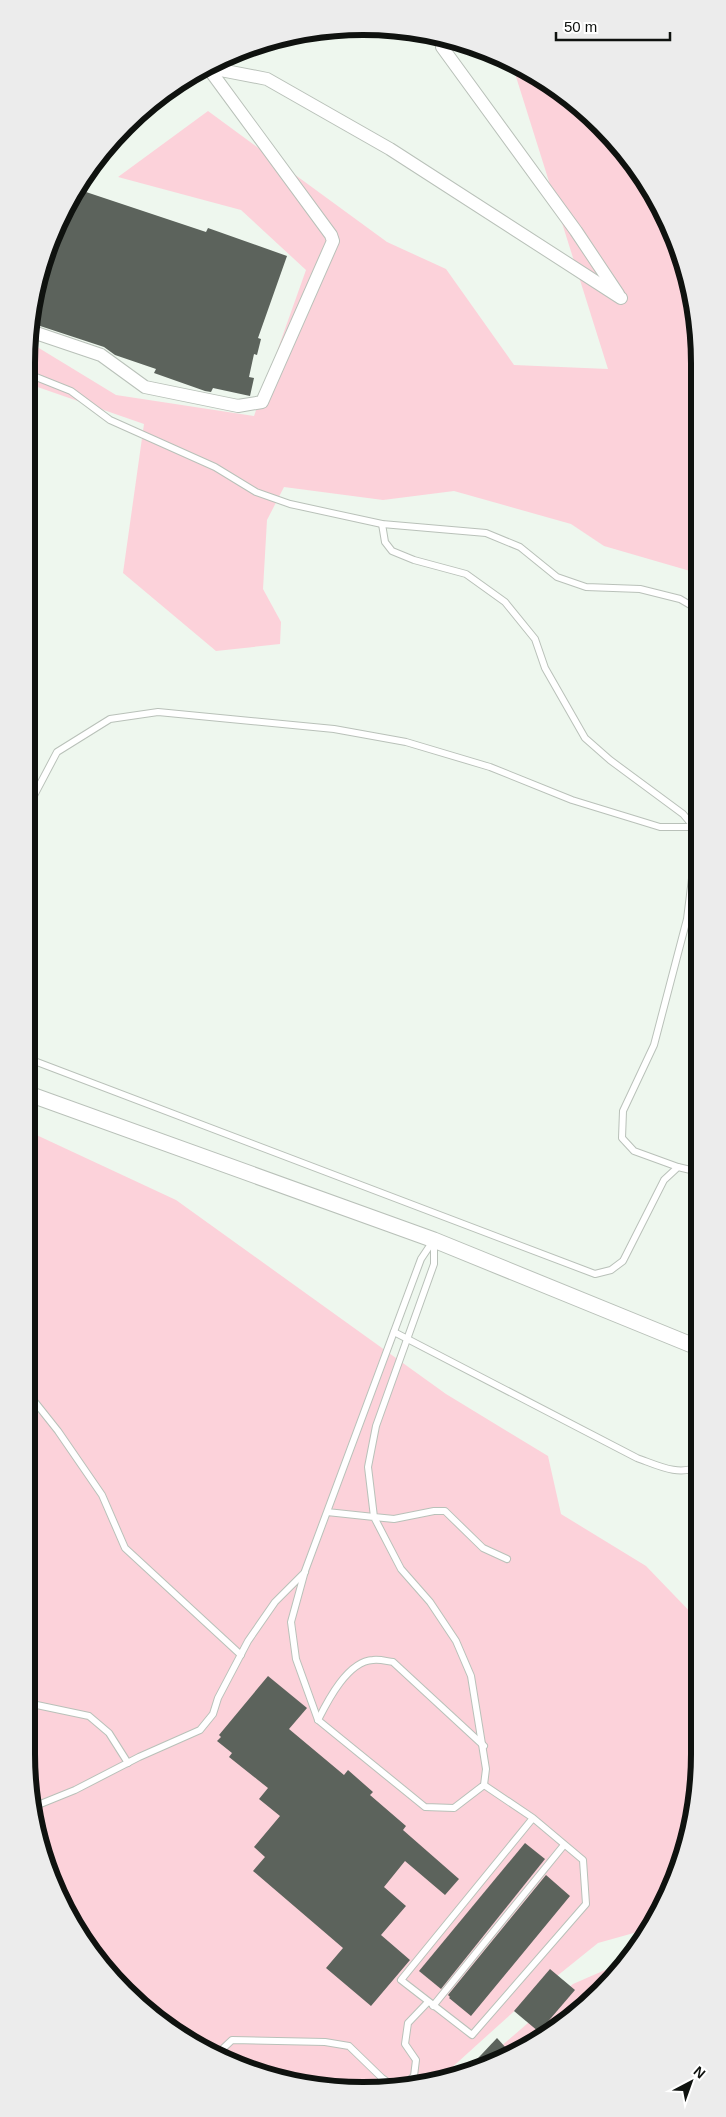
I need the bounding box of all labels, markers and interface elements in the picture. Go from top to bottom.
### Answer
scale bar [556,10,670,42]
text: 50 m [564,18,597,35]
north arrow [666,2057,716,2107]
text: N [690,2063,709,2082]

